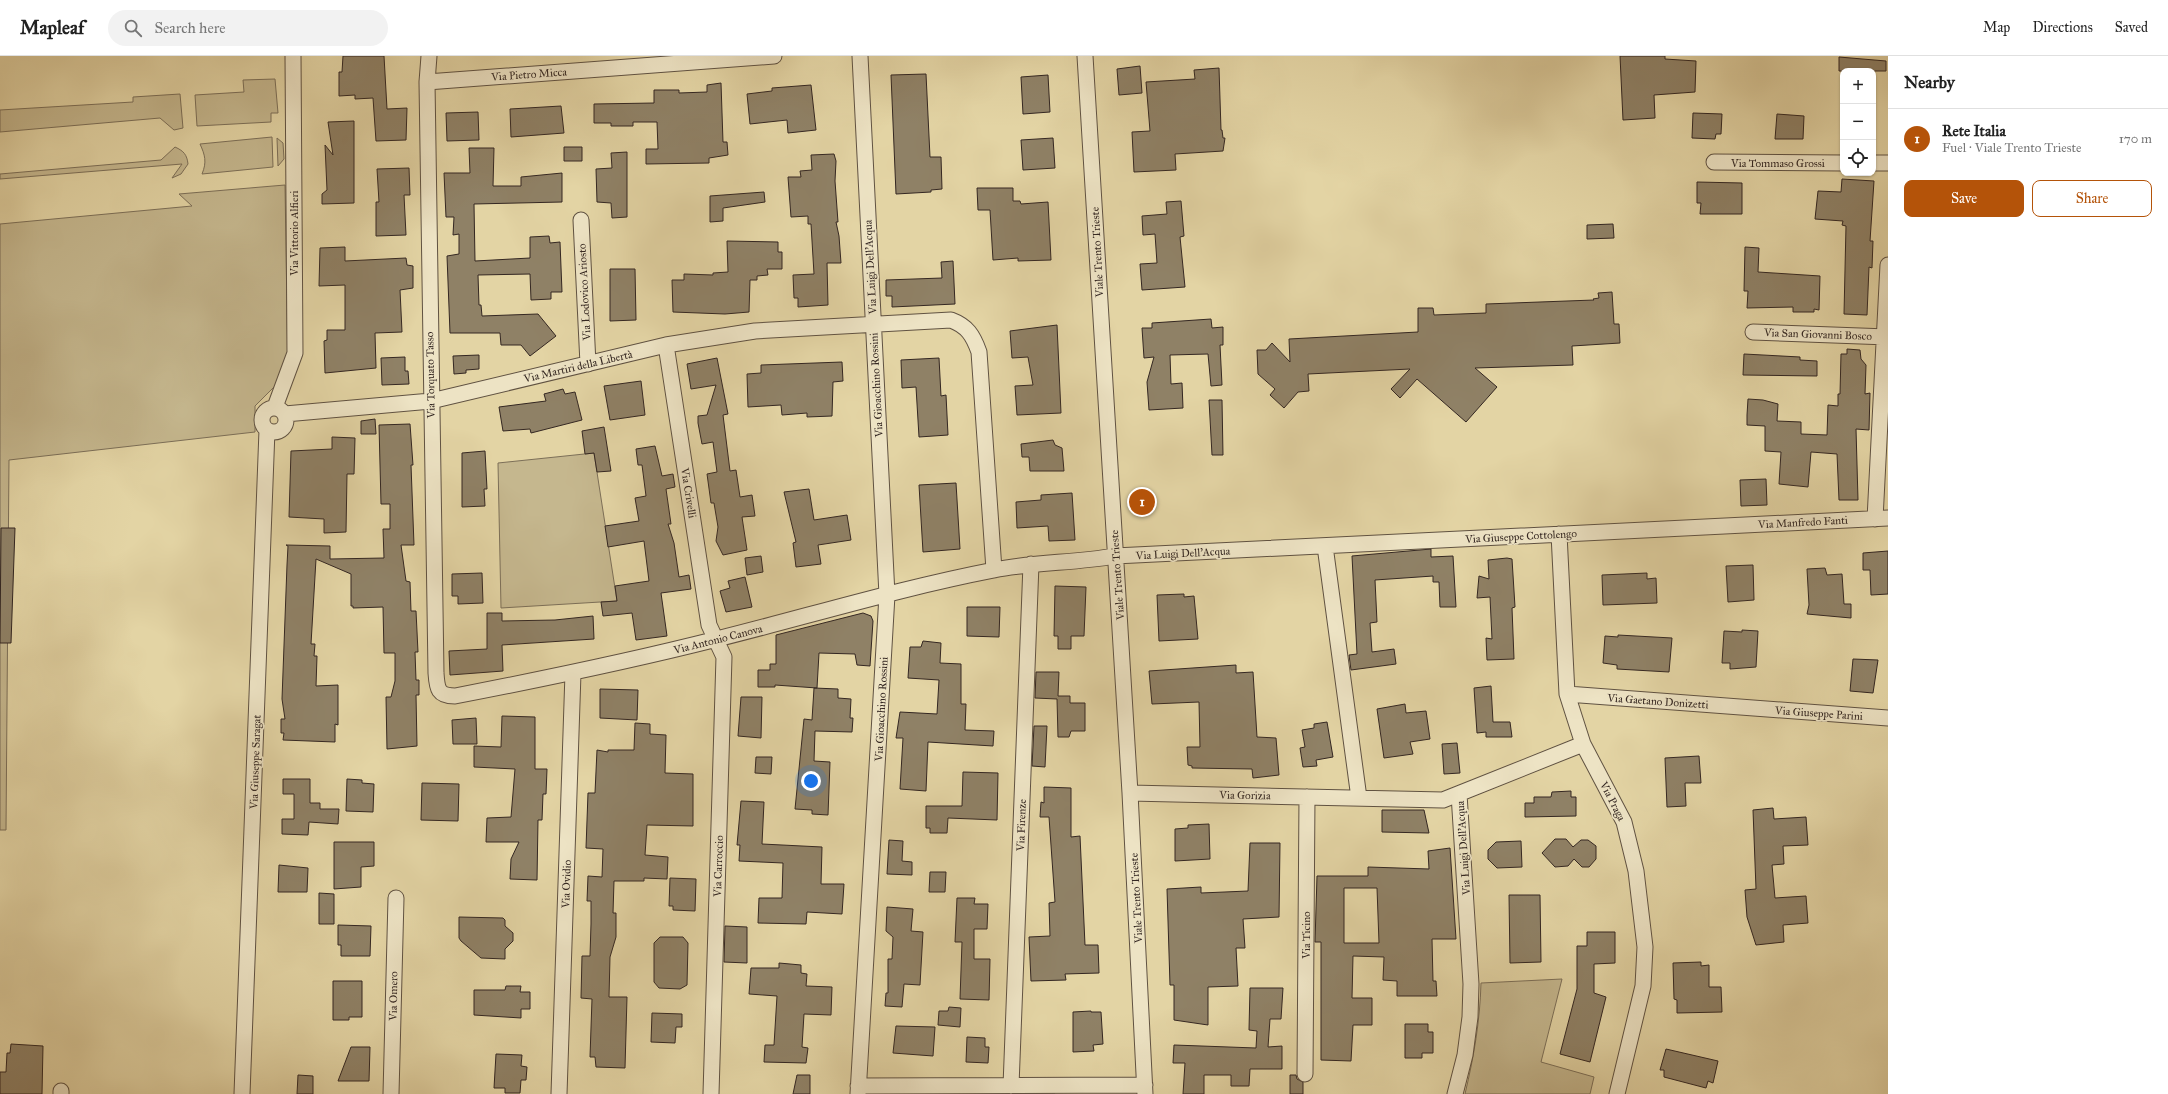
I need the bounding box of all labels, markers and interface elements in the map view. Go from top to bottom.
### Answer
search box [108,10,388,46]
text: Mapleaf [20,16,84,39]
icon: search [122,17,144,39]
text: Search here [154,19,225,37]
text: Map [1983,19,2010,36]
text: Directions [2032,19,2093,36]
text: Saved [2115,19,2148,36]
street label: Via Pietro Micca [490,65,568,84]
map controls [1840,68,1876,176]
button: + [1840,68,1876,104]
text: Nearby [1904,72,1955,93]
button: − [1840,104,1876,140]
text: Rete Italia [1942,122,2006,140]
text: 1 [1914,131,1920,147]
text: 170 m [2119,131,2152,147]
button: locate [1840,140,1876,176]
text: Fuel · Viale Trento Trieste [1942,140,2081,156]
street label: Via Tommaso Grossi [1730,157,1825,170]
button: Save [1904,180,2024,217]
button: Share [2032,180,2152,217]
street label: Via Vittorio Alfieri [288,190,301,277]
street label: Viale Trento Trieste [1089,206,1106,298]
street label: Via Luigi Dell'Acqua [862,219,881,315]
street label: Via Lodovico Ariosto [575,243,594,342]
street label: Via San Giovanni Bosco [1763,326,1872,343]
street label: Via Torquato Tasso [423,331,439,420]
street label: Via Gioacchino Rossini [867,332,886,439]
street label: Via Martiri della Libertà [522,348,634,386]
street label: Via Crivelli [678,466,699,519]
pin: 1 [1129,487,1155,517]
street label: Via Manfredo Fanti [1757,514,1848,531]
street label: Via Giuseppe Cottolengo [1464,527,1578,546]
street label: Viale Trento Trieste [1108,529,1127,621]
street label: Via Luigi Dell'Acqua [1135,545,1231,564]
street label: Via Antonio Canova [671,622,764,657]
street label: Via Gioacchino Rossini [872,656,891,763]
street label: Via Gaetano Donizetti [1606,691,1709,712]
street label: Via Giuseppe Parini [1774,704,1863,723]
street label: Via Giuseppe Saragat [247,714,264,810]
your location [801,771,821,791]
street label: Via Praga [1597,778,1628,823]
street label: Via Gorizia [1218,789,1271,802]
street label: Via Firenze [1014,798,1029,852]
street label: Via Luigi Dell'Acqua [1454,800,1474,897]
street label: Via Carroccio [711,835,726,898]
street label: Viale Trento Trieste [1128,852,1145,944]
street label: Via Ovidio [559,859,574,909]
street label: Via Ticino [1300,911,1313,960]
street label: Via Omero [387,971,400,1022]

